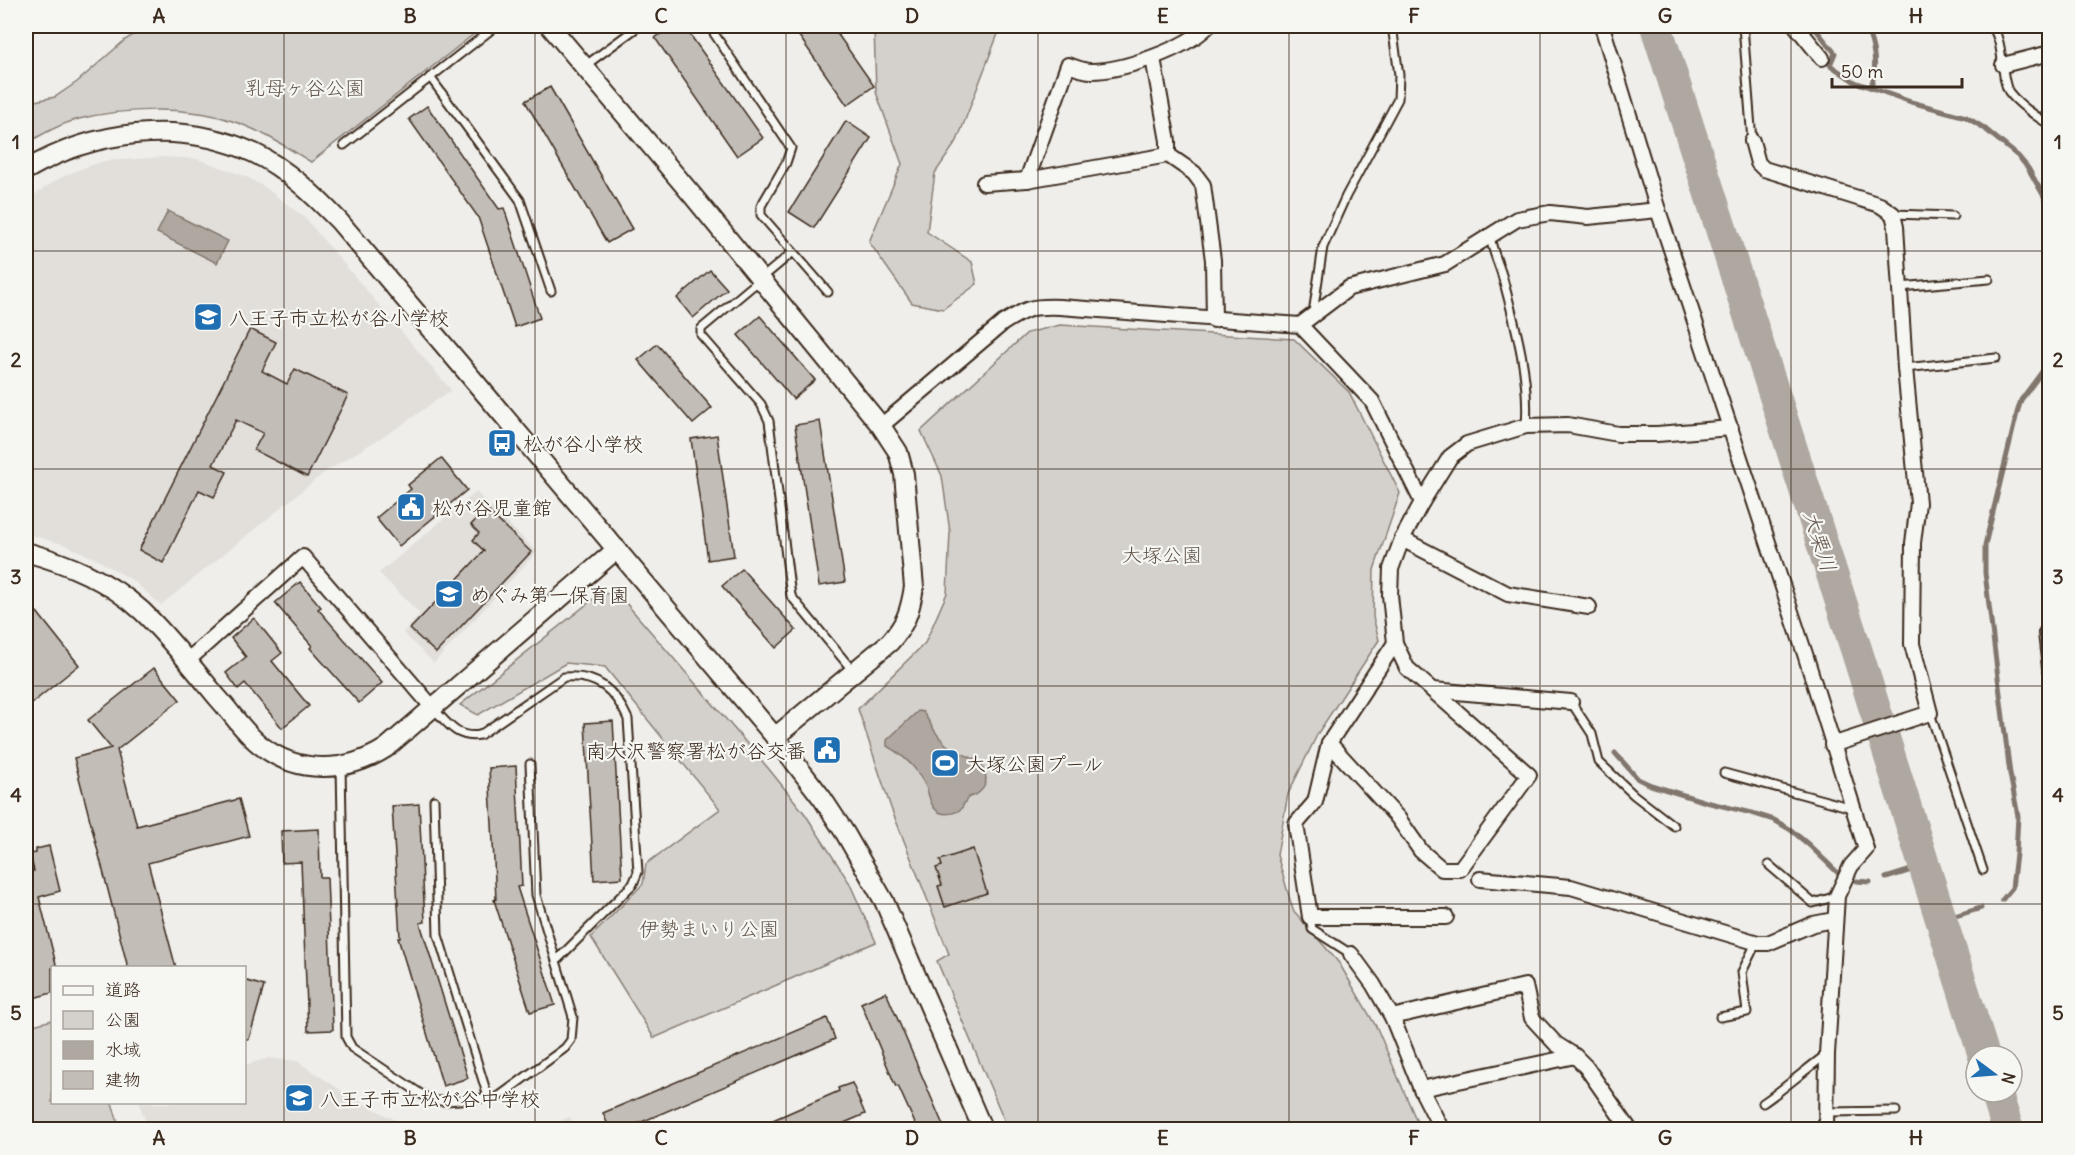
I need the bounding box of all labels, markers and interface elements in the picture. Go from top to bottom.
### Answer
text: A [153,3,166,28]
text: B [403,3,417,28]
text: C [654,3,668,28]
text: D [905,3,919,28]
text: E [1157,3,1169,28]
text: F [1408,3,1420,28]
text: G [1658,3,1672,28]
text: H [1909,3,1923,28]
scale bar [1832,51,1962,89]
text: 50 m [1841,60,1883,83]
park label: 乳母ヶ谷公園 [245,75,365,100]
text: 1 [12,129,20,154]
text: 1 [2054,129,2062,154]
school or university icon: 八王子市立松が谷小学校 [192,301,224,333]
place label: 八王子市立松が谷小学校 [229,305,449,330]
text: 2 [11,347,22,372]
text: 2 [2053,347,2064,372]
bus stop icon: 松が谷小学校 [486,427,518,459]
place label: 松が谷小学校 [523,431,643,456]
public building icon: 松が谷児童館 [395,491,427,523]
place label: 松が谷児童館 [432,495,552,520]
water label: 大栗川 [1797,507,1843,575]
park label: 大塚公園 [1122,542,1202,567]
text: 3 [10,564,22,589]
text: 3 [2052,564,2064,589]
school or university icon: めぐみ第一保育園 [433,578,465,610]
place label: めぐみ第一保育園 [470,582,629,607]
public building icon: 南大沢警察署松が谷交番 [811,734,843,766]
place label: 南大沢警察署松が谷交番 [586,738,806,763]
sports icon: 大塚公園プール [929,747,961,779]
place label: 大塚公園プール [966,751,1104,776]
text: 4 [10,782,22,807]
text: 4 [2052,782,2064,807]
park label: 伊勢まいり公園 [639,916,779,941]
legend [51,966,246,1104]
text: 道路 [105,978,141,1001]
text: 5 [10,1000,22,1025]
text: 5 [2052,1000,2064,1025]
text: 公園 [105,1008,141,1031]
text: 水域 [105,1038,141,1061]
north arrow [1964,1044,2024,1104]
text: 建物 [105,1068,141,1091]
text: N [1997,1070,2020,1086]
school or university icon: 八王子市立松が谷中学校 [283,1082,315,1114]
place label: 八王子市立松が谷中学校 [320,1086,540,1111]
text: A [153,1125,166,1150]
text: B [403,1125,417,1150]
text: C [654,1125,668,1150]
text: D [905,1125,919,1150]
text: E [1157,1125,1169,1150]
text: F [1408,1125,1420,1150]
text: G [1658,1125,1672,1150]
text: H [1909,1125,1923,1150]

